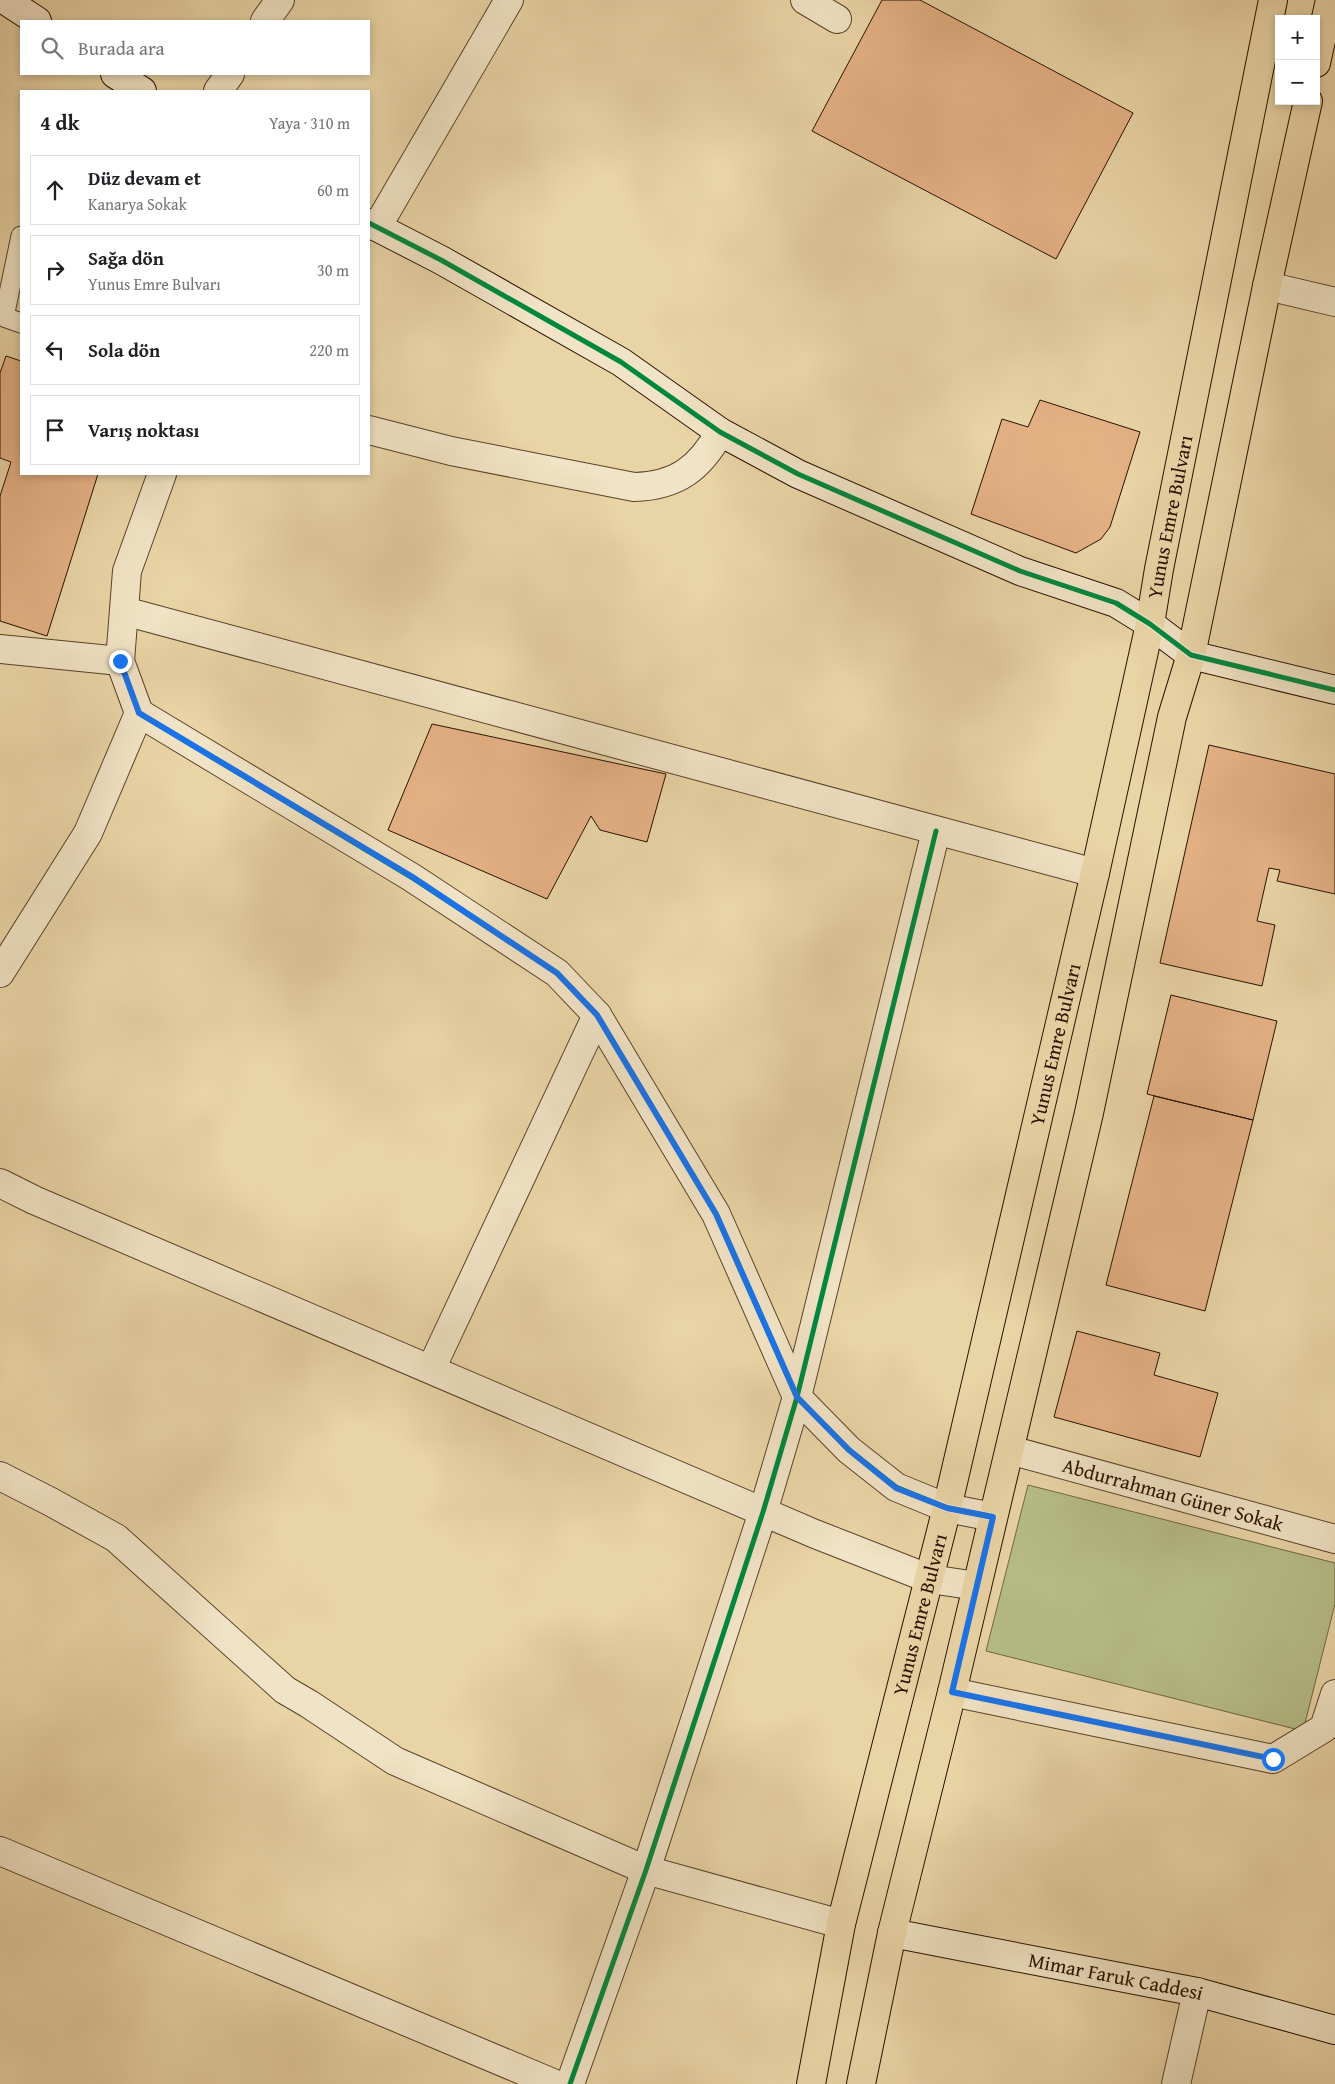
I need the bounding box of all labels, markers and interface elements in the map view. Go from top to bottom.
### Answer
map controls [1275,15,1320,105]
button: + [1275,15,1320,60]
search box [20,20,370,75]
icon: search [38,34,66,62]
text: Burada ara [78,34,165,62]
button: − [1275,60,1320,105]
text: 4 dk [40,107,80,138]
text: Yaya · 310 m [269,111,350,135]
text: Düz devam et [88,164,201,192]
icon: ahead [41,176,69,204]
text: 60 m [317,178,349,202]
text: Kanarya Sokak [88,192,187,216]
text: Sağa dön [88,244,164,272]
icon: right [41,256,69,284]
text: 30 m [317,258,349,282]
text: Yunus Emre Bulvarı [88,272,221,296]
icon: left [41,336,69,364]
text: Sola dön [88,336,160,364]
text: 220 m [309,338,349,362]
icon: arrive [41,416,69,444]
text: Varış noktası [88,416,199,444]
street label: Yunus Emre Bulvarı [1139,432,1200,601]
route end [109,650,132,673]
street label: Yunus Emre Bulvarı [1022,960,1088,1129]
street label: Abdurrahman Güner Sokak [1059,1450,1288,1538]
street label: Yunus Emre Bulvarı [885,1530,954,1699]
route start [1262,1748,1285,1771]
street label: Mimar Faruk Caddesi [1026,1945,1207,2007]

